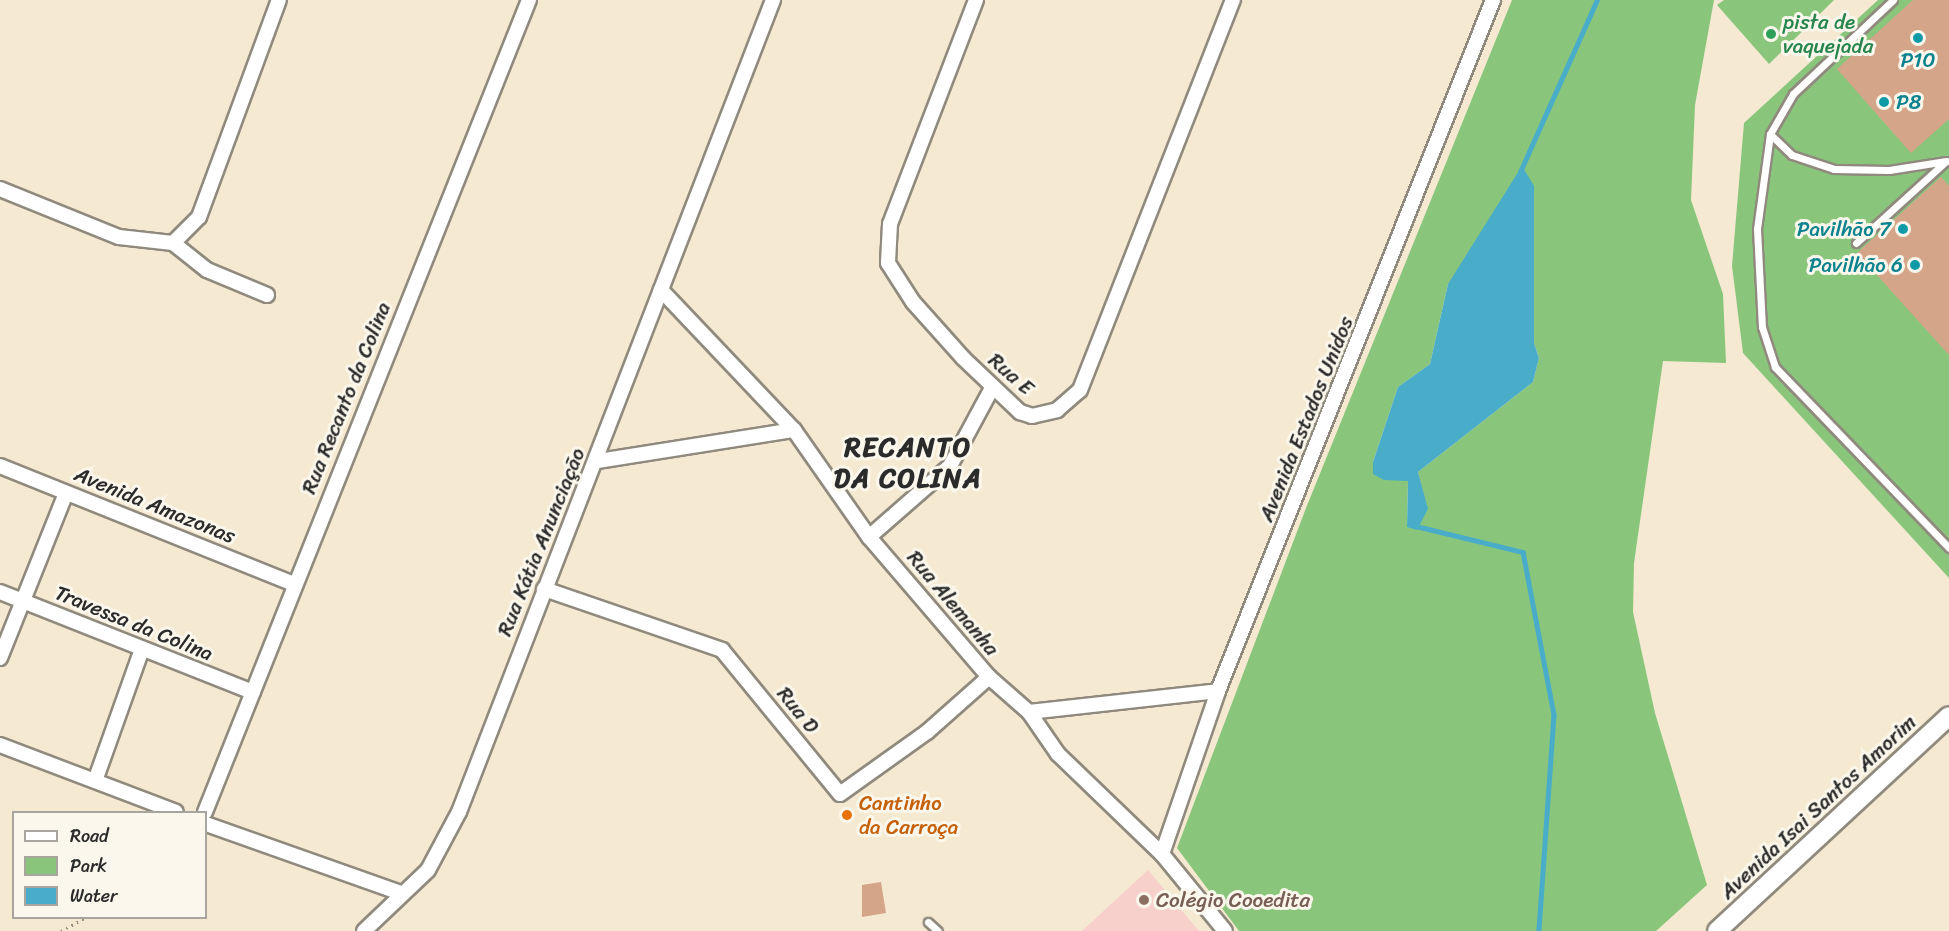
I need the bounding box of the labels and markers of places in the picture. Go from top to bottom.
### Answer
place label: pista de vaquejada [1783,9,1873,59]
marker: pista de vaquejada [1764,27,1778,41]
marker: P10 [1911,31,1925,45]
place label: P10 [1900,47,1936,73]
place label: P8 [1896,89,1921,115]
marker: P8 [1877,95,1891,109]
place label: Pavilhão 7 [1797,216,1891,242]
marker: Pavilhão 7 [1896,222,1910,236]
place label: Pavilhão 6 [1809,252,1903,278]
marker: Pavilhão 6 [1908,258,1922,272]
place label: Cantinho da Carroça [859,790,959,840]
marker: Cantinho da Carroça [840,808,854,822]
place label: Colégio Cooedita [1156,887,1310,913]
marker: Colégio Cooedita [1137,893,1151,907]

